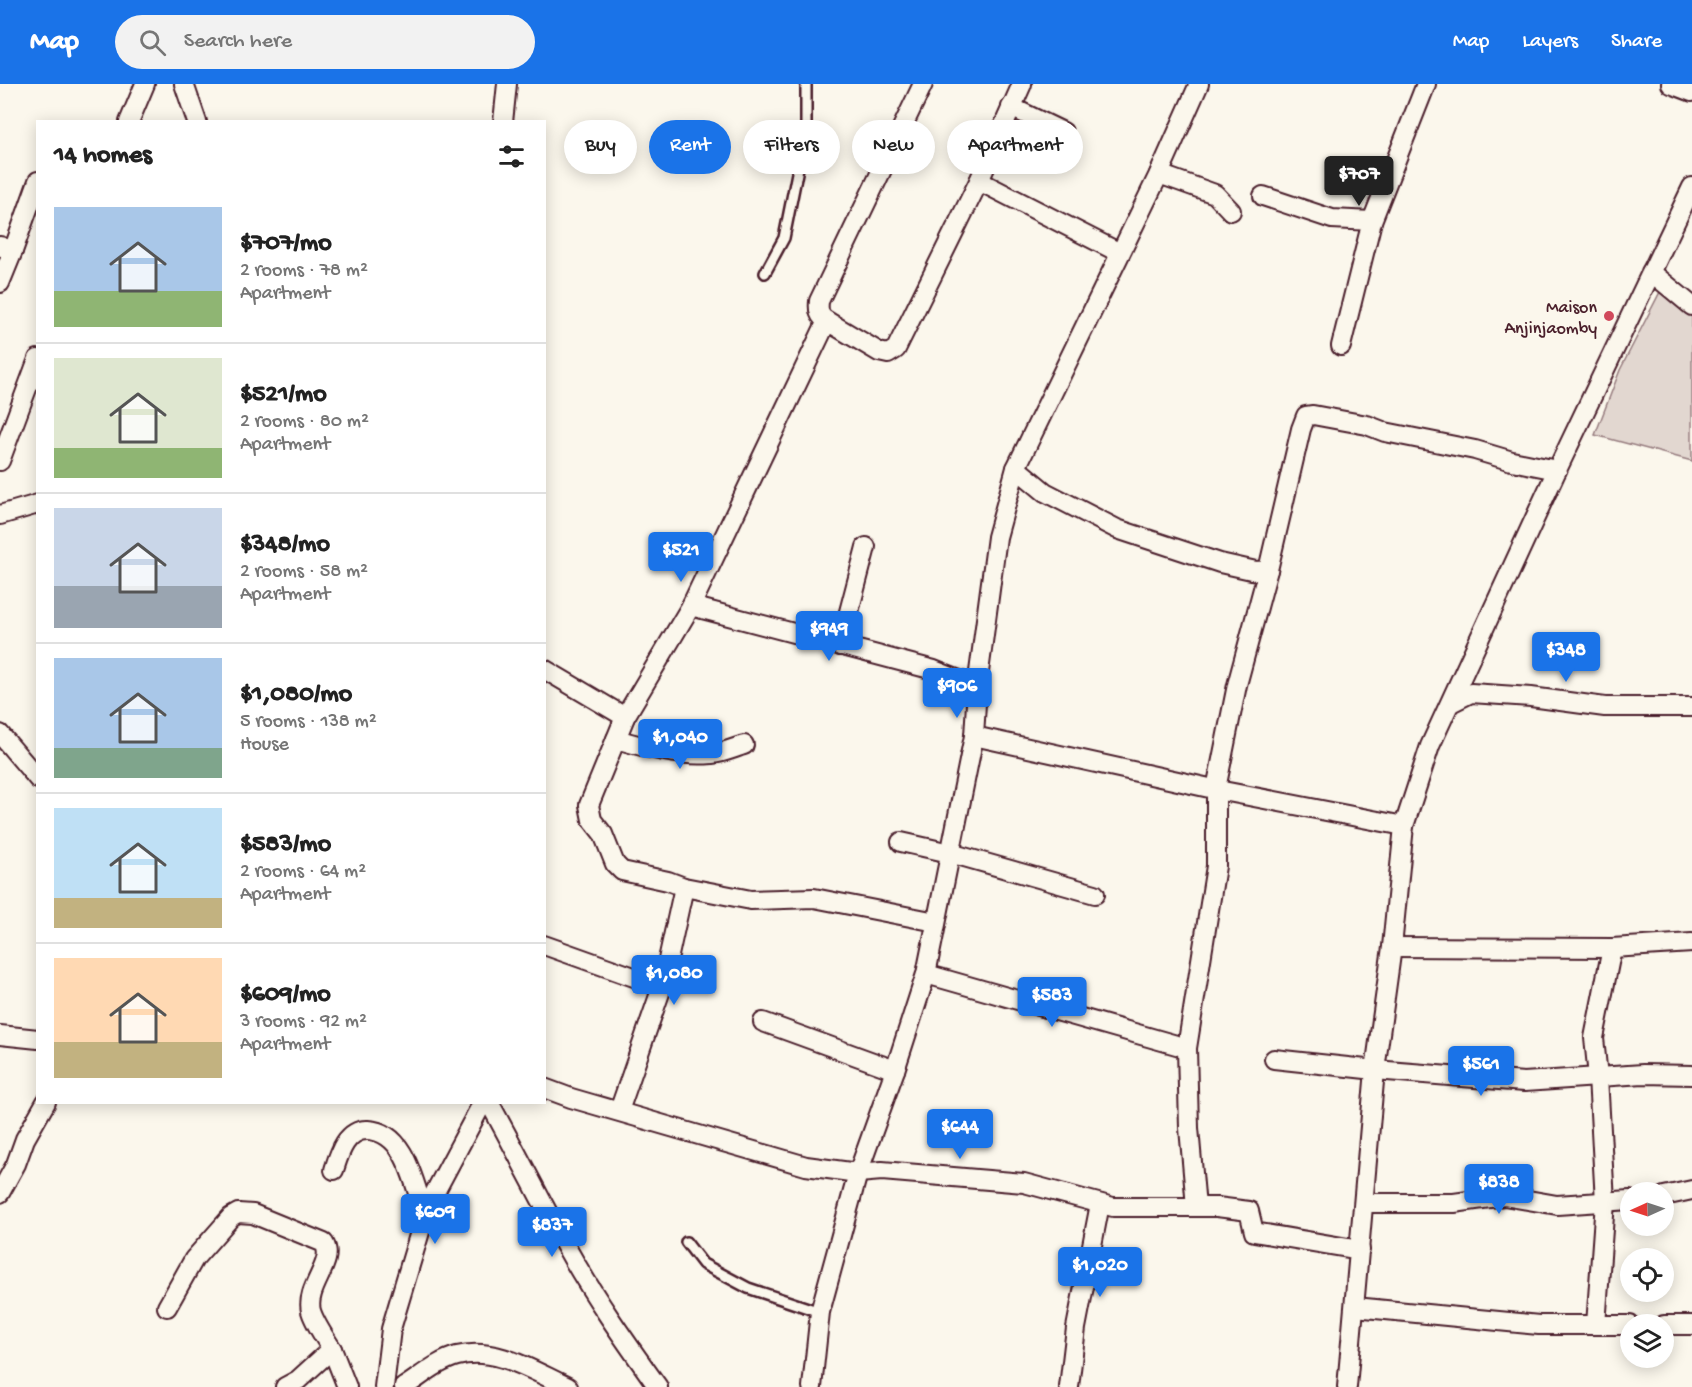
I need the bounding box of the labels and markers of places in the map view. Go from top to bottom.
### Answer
pin: $707 [1323,156,1395,207]
place label: Maison Anjinjaomby [1504,298,1597,340]
marker: Maison Anjinjaomby [1602,309,1616,323]
pin: $521 [645,532,717,583]
pin: $949 [793,611,865,662]
pin: $348 [1530,632,1602,683]
pin: $906 [921,668,993,719]
pin: $1,040 [631,719,729,770]
pin: $1,080 [625,955,723,1006]
pin: $583 [1016,977,1088,1028]
pin: $561 [1445,1046,1517,1097]
pin: $644 [924,1109,996,1160]
pin: $838 [1463,1164,1535,1215]
pin: $609 [399,1194,471,1245]
pin: $837 [516,1207,588,1258]
pin: $1,020 [1051,1247,1149,1298]

